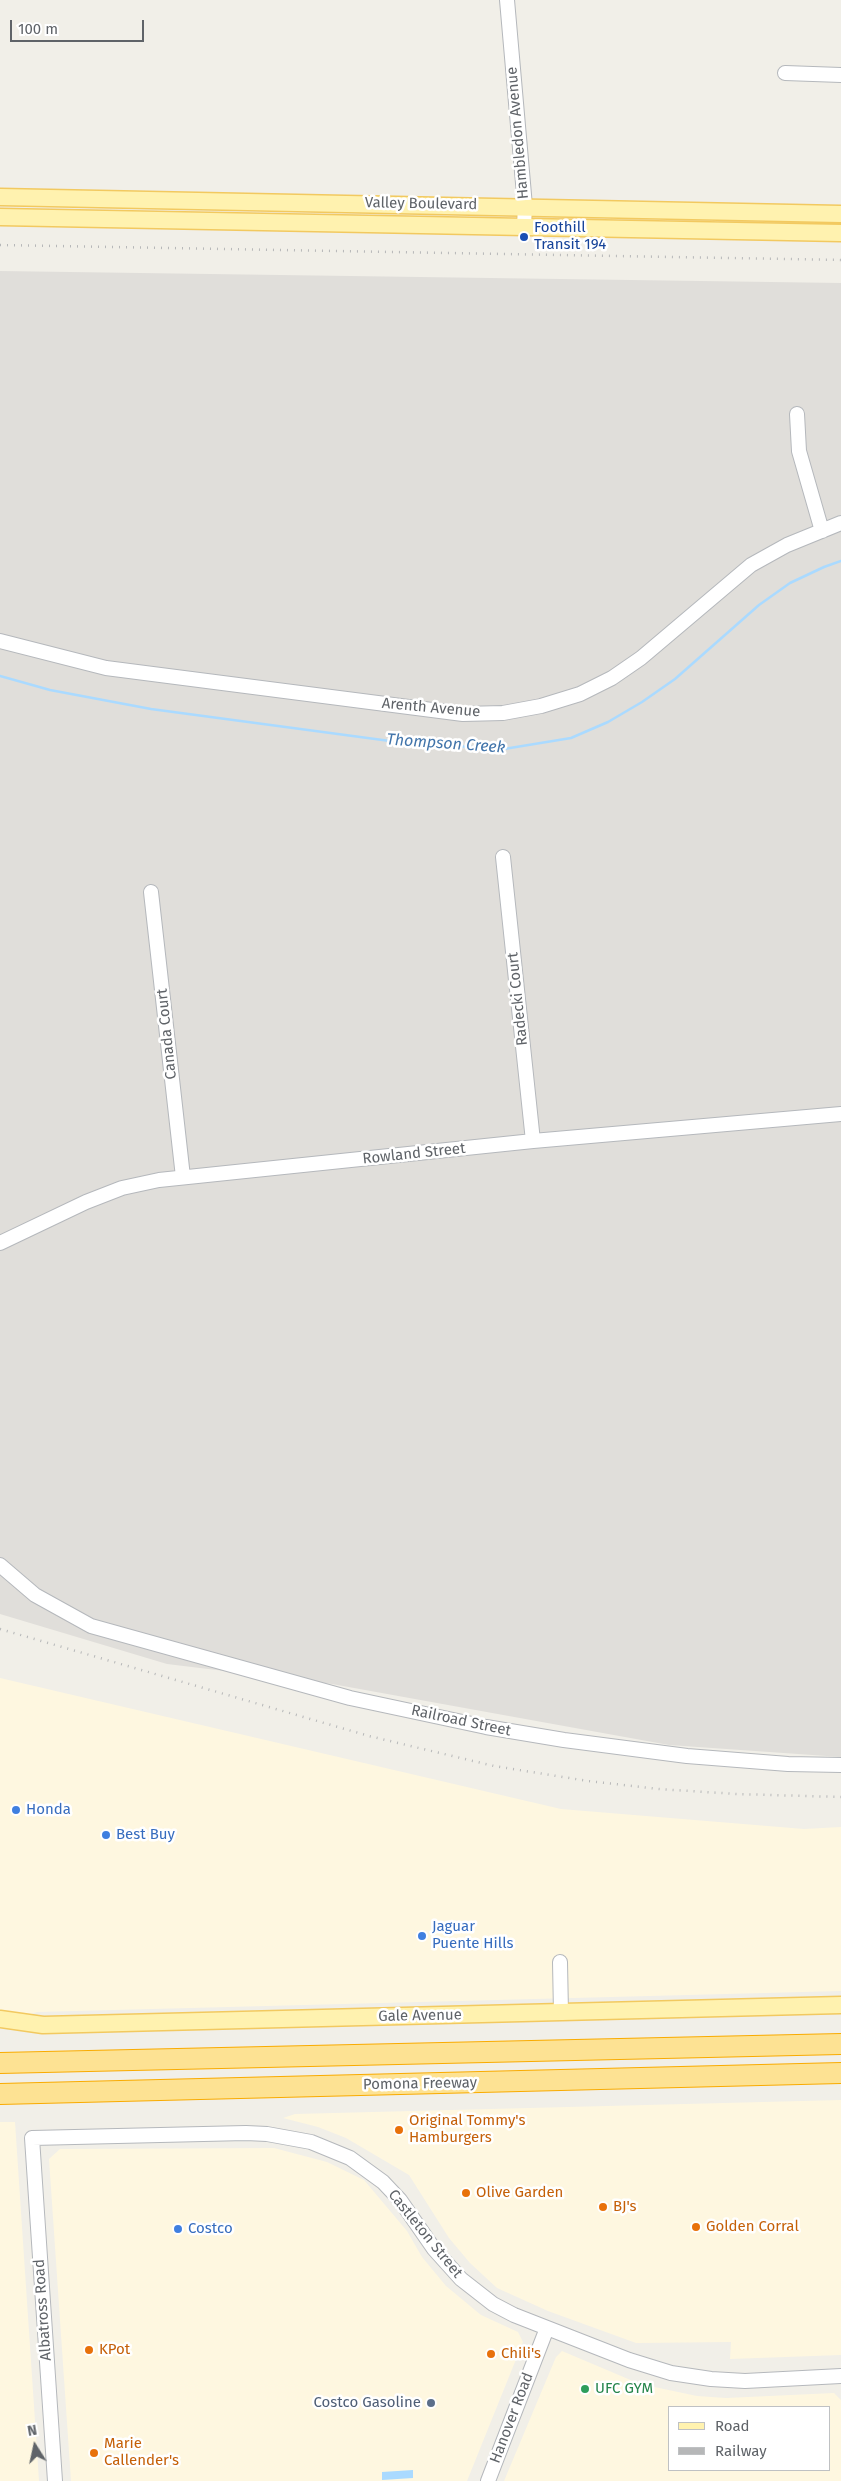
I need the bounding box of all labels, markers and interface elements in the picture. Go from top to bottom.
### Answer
scale bar [12,10,146,42]
text: 100 m [18,20,58,38]
street label: Hambledon Avenue [503,66,533,200]
street label: Valley Boulevard [365,194,477,214]
place label: Foothill Transit 194 [534,219,606,254]
marker: Foothill Transit 194 [518,231,530,243]
street label: Arenth Avenue [381,695,481,721]
water label: Thompson Creek [386,730,506,758]
street label: Radecki Court [504,951,532,1047]
street label: Canada Court [153,988,181,1080]
street label: Rowland Street [362,1140,466,1168]
street label: Railroad Street [410,1702,512,1740]
place label: Honda [26,1801,71,1819]
marker: Honda [10,1804,22,1816]
place label: Best Buy [116,1826,175,1844]
marker: Best Buy [100,1829,112,1841]
place label: Jaguar Puente Hills [432,1918,514,1953]
marker: Jaguar Puente Hills [416,1930,428,1942]
street label: Gale Avenue [378,2006,462,2026]
street label: Pomona Freeway [363,2074,477,2094]
place label: Original Tommy's Hamburgers [409,2112,525,2147]
marker: Original Tommy's Hamburgers [393,2124,405,2136]
place label: Olive Garden [476,2184,563,2202]
street label: Castleton Street [384,2186,466,2282]
marker: Olive Garden [460,2187,472,2199]
place label: BJ's [613,2198,637,2216]
marker: BJ's [597,2201,609,2213]
place label: Golden Corral [706,2218,799,2236]
place label: Costco [188,2220,233,2238]
marker: Golden Corral [690,2221,702,2233]
marker: Costco [172,2223,184,2235]
street label: Albatross Road [30,2259,56,2361]
place label: KPot [99,2341,130,2359]
marker: KPot [83,2344,95,2356]
place label: Chili's [501,2345,541,2363]
marker: Chili's [485,2348,497,2360]
street label: Hanover Road [486,2370,538,2466]
place label: UFC GYM [595,2380,653,2398]
marker: UFC GYM [579,2383,591,2395]
place label: Costco Gasoline [314,2394,421,2412]
marker: Costco Gasoline [425,2397,437,2409]
legend [668,2406,831,2471]
text: Road [715,2417,750,2435]
north arrow [10,2421,60,2471]
text: N [26,2422,38,2440]
place label: Marie Callender's [104,2435,179,2470]
text: Railway [715,2442,767,2460]
marker: Marie Callender's [88,2447,100,2459]

